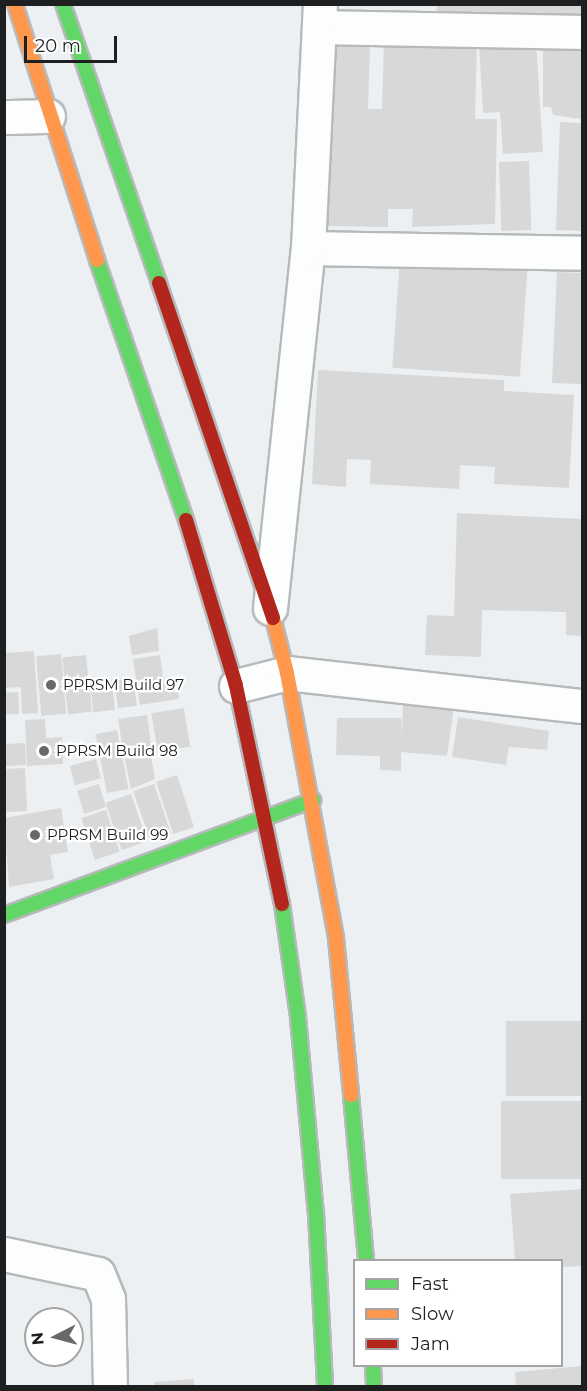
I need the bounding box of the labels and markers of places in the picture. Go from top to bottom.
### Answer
place label: PPRSM Build 97 [63,676,184,694]
marker: PPRSM Build 97 [44,678,58,692]
place label: PPRSM Build 98 [56,742,178,760]
marker: PPRSM Build 98 [37,744,51,758]
place label: PPRSM Build 99 [47,826,168,844]
marker: PPRSM Build 99 [28,828,42,842]

